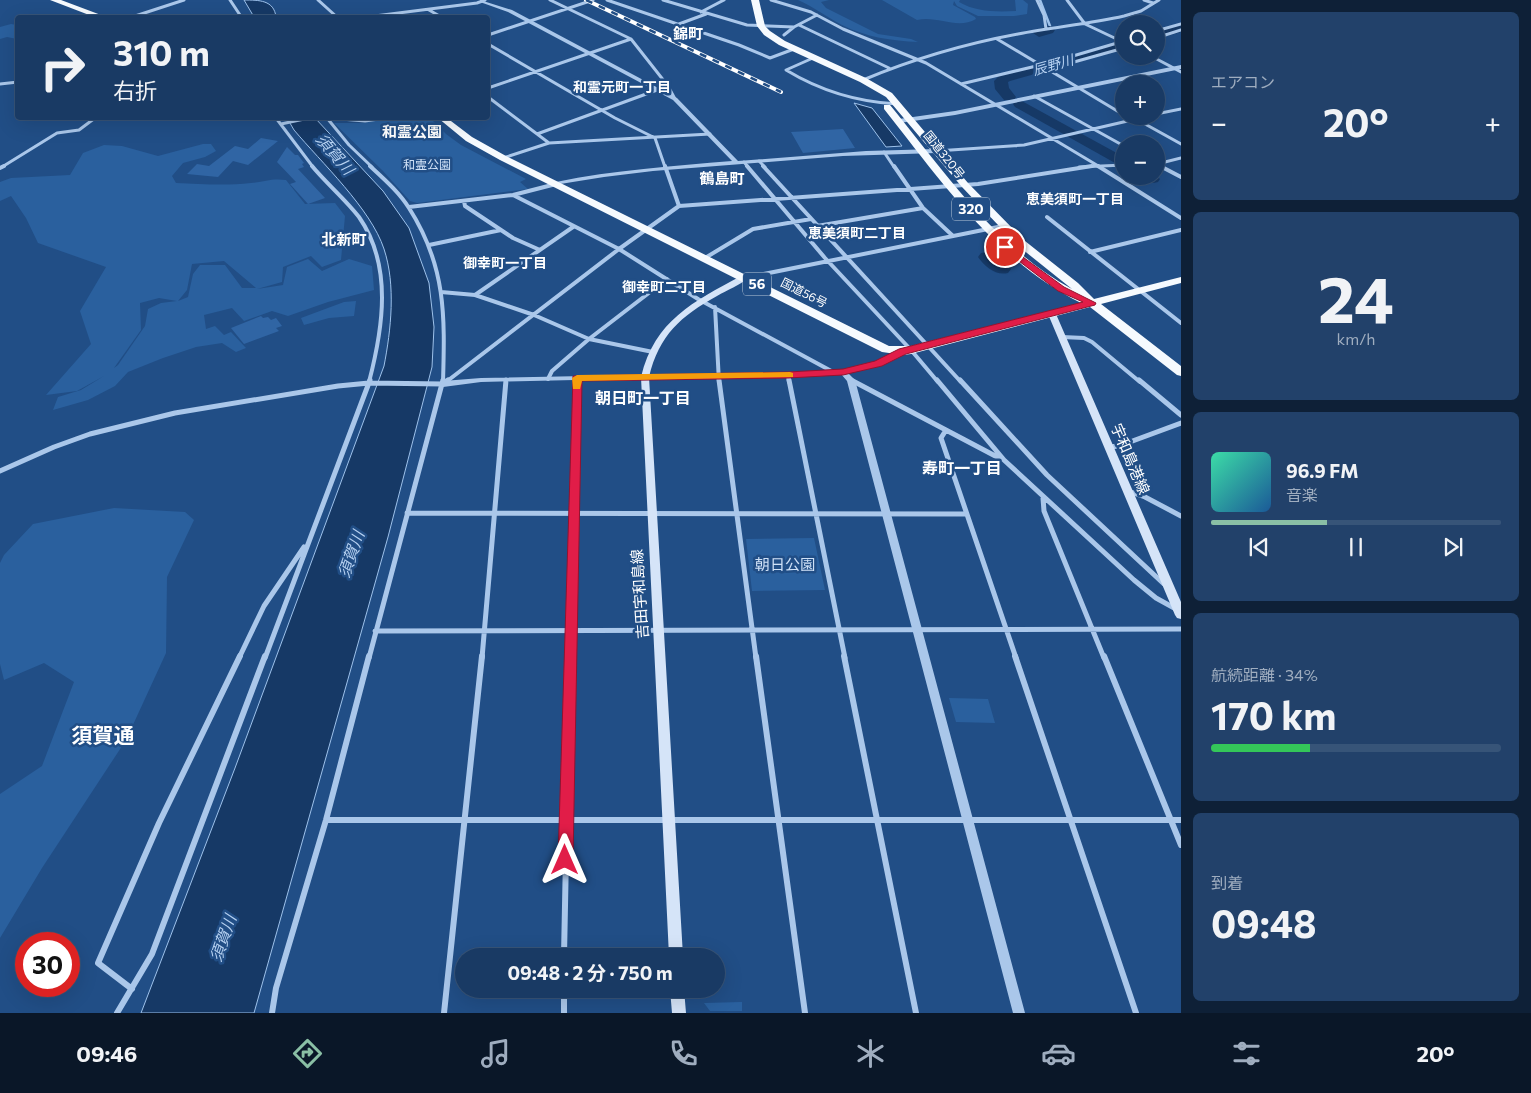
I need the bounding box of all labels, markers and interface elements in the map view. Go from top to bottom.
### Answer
map controls [1115,15,1165,185]
button: search [1115,15,1165,65]
district label: 錦町 [673,24,703,42]
text: 310 m [113,30,210,73]
icon: right [30,35,95,100]
water label: 辰野川 [1030,50,1077,78]
text: エアコン [1211,72,1275,91]
button: + [1115,75,1165,125]
text: 右折 [113,77,157,104]
district label: 和霊元町一丁目 [573,78,671,95]
text: 20° [1323,98,1389,145]
text: − [1211,105,1227,139]
text: + [1485,105,1501,139]
district label: 和霊公園 [382,122,442,140]
street label: 国道320号 [921,128,968,181]
water label: 須賀川 [312,129,360,180]
button: − [1115,135,1165,185]
park label: 和霊公園 [403,157,451,171]
district label: 鶴島町 [699,169,745,187]
district label: 恵美須町一丁目 [1026,190,1124,207]
road number: 320 [952,198,990,220]
district label: 恵美須町二丁目 [808,224,906,241]
pin [984,226,1026,268]
district label: 北新町 [321,230,367,248]
icon: arrive [991,233,1019,261]
district label: 御幸町一丁目 [463,254,547,271]
text: 24 [1318,257,1394,336]
road number: 56 [743,272,771,296]
street label: 国道56号 [779,274,830,310]
district label: 御幸町二丁目 [622,278,706,295]
text: km/h [1337,329,1375,348]
district label: 朝日町一丁目 [595,388,691,407]
street label: 宇和島港線 [1108,421,1154,497]
district label: 寿町一丁目 [922,458,1002,477]
text: 96.9 FM [1286,459,1359,482]
text: 音楽 [1286,485,1318,504]
water label: 須賀川 [334,526,368,580]
icon: previous [1245,533,1273,561]
icon: pause [1342,533,1370,561]
icon: next [1439,533,1467,561]
street label: 吉田宇和島線 [627,549,651,640]
park label: 朝日公園 [755,555,815,573]
text: 航続距離 · 34% [1211,665,1318,684]
text: 170 km [1211,691,1336,738]
district label: 須賀通 [72,722,135,747]
position arrow [538,833,590,885]
text: 到着 [1211,873,1243,892]
text: 09:48 [1211,899,1317,946]
water label: 須賀川 [206,910,240,964]
speed limit sign: 30 [15,932,80,997]
text: 09:48 · 2 分 · 750 m [507,961,673,984]
icon: directions [290,1036,325,1071]
icon: music [478,1036,513,1071]
icon: phone [666,1036,701,1071]
icon: climate [853,1036,888,1071]
icon: car [1041,1036,1076,1071]
icon: filters [1229,1036,1264,1071]
text: 09:46 [76,1040,137,1067]
text: 20° [1417,1040,1455,1067]

